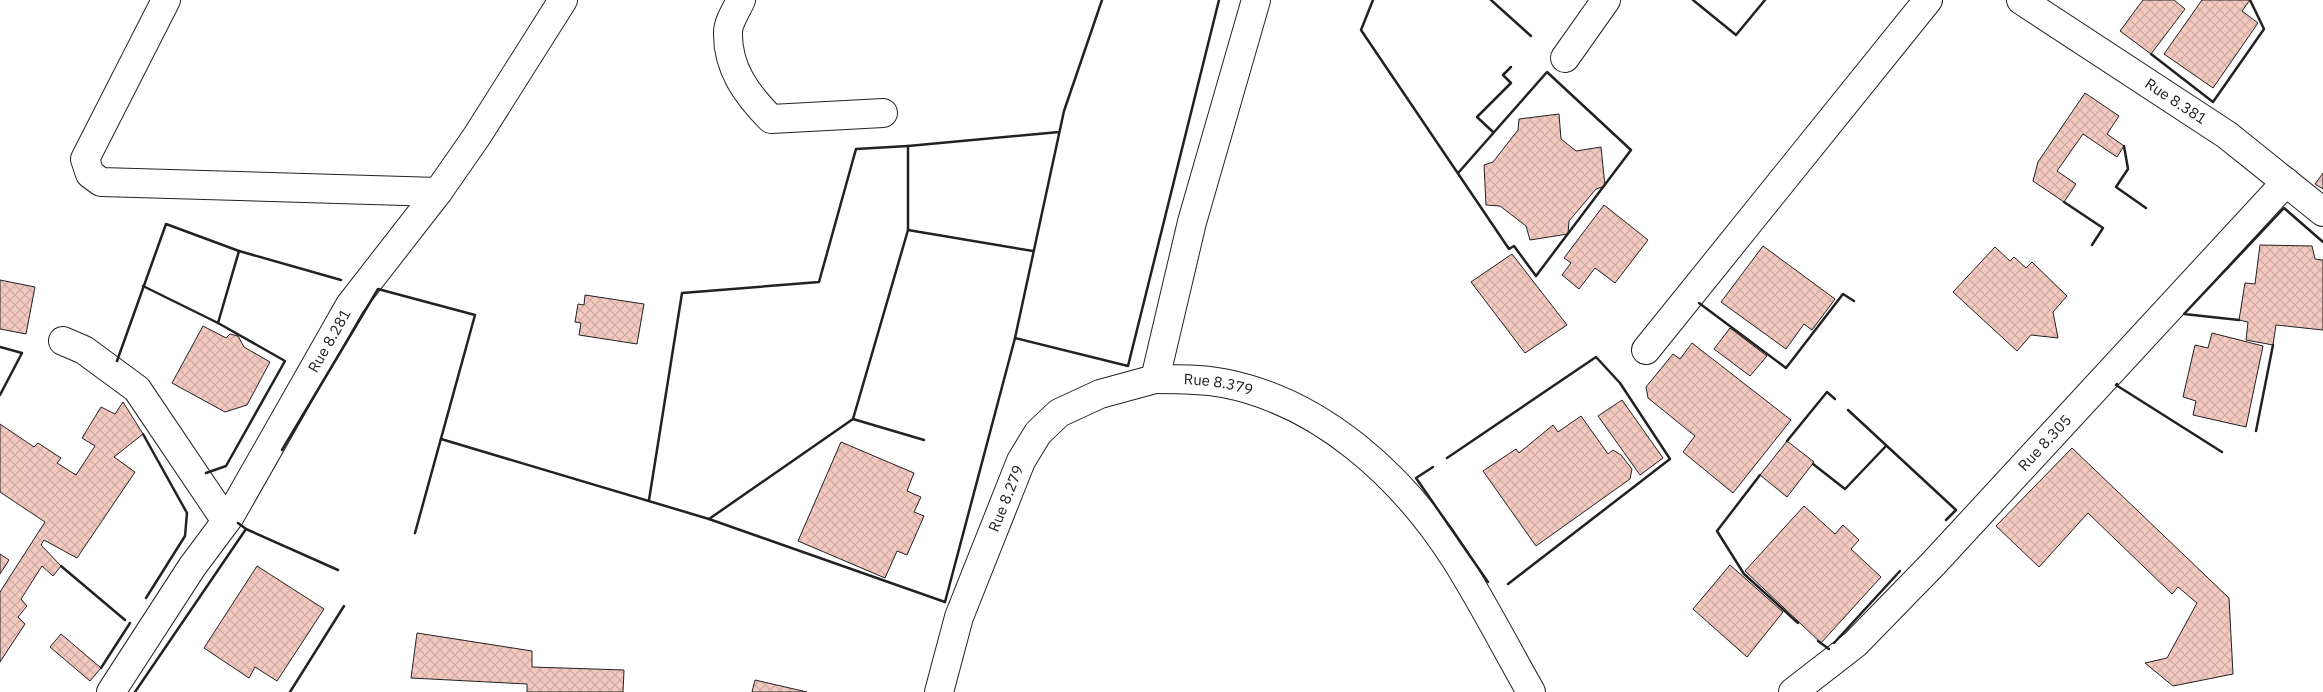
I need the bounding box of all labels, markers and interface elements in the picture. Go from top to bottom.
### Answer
street label: Rue 8.381 [2141,74,2211,128]
street label: Rue 8.281 [304,305,355,376]
street label: Rue 8.379 [1183,369,1255,399]
street label: Rue 8.305 [2014,410,2075,475]
street label: Rue 8.279 [984,462,1027,535]

